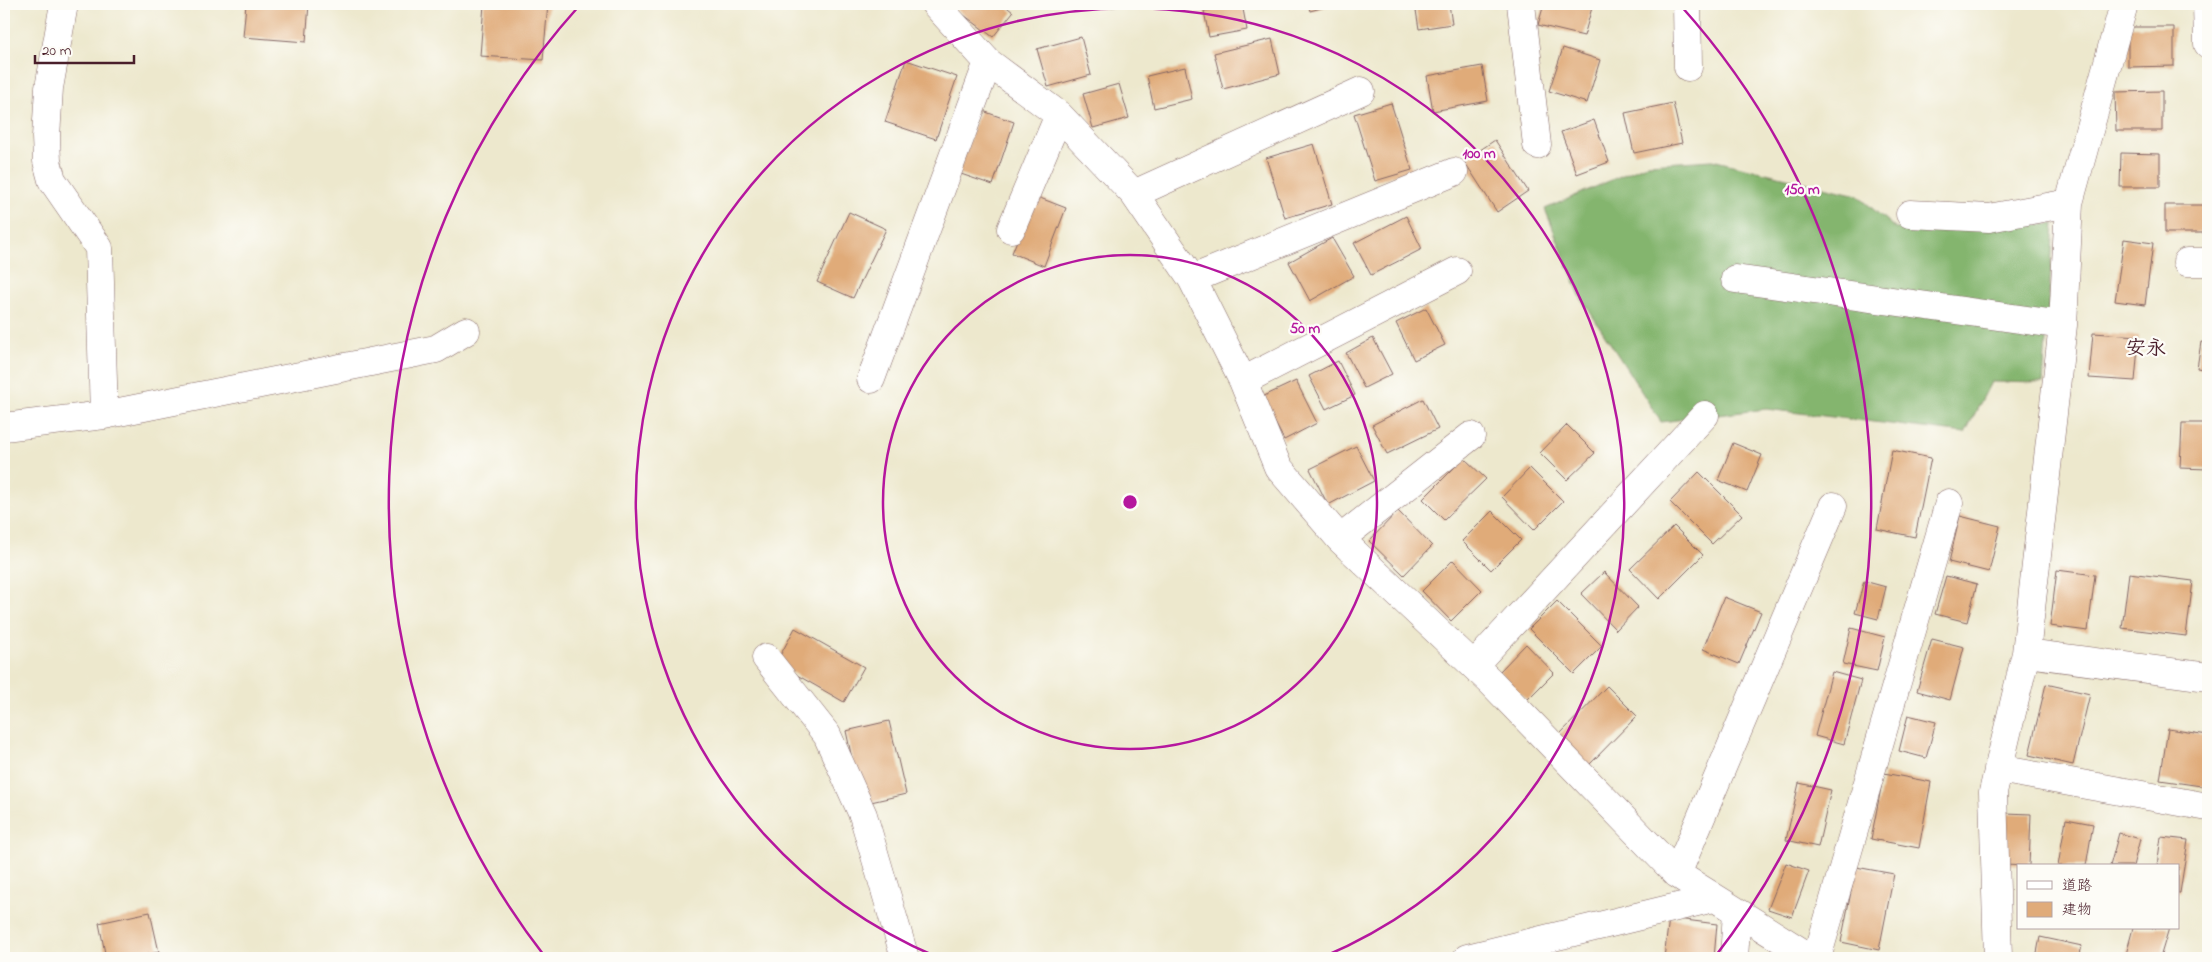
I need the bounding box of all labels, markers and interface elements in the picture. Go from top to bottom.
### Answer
scale bar [35,32,134,64]
text: 20 m [42,40,72,62]
text: 100 m [1462,143,1496,165]
text: 150 m [1784,179,1820,201]
text: 50 m [1290,318,1321,340]
district label: 安永 [2126,335,2166,364]
centre of rings [1121,493,1139,511]
legend [2017,864,2180,930]
text: 道路 [2062,875,2092,897]
text: 建物 [2062,899,2092,921]

